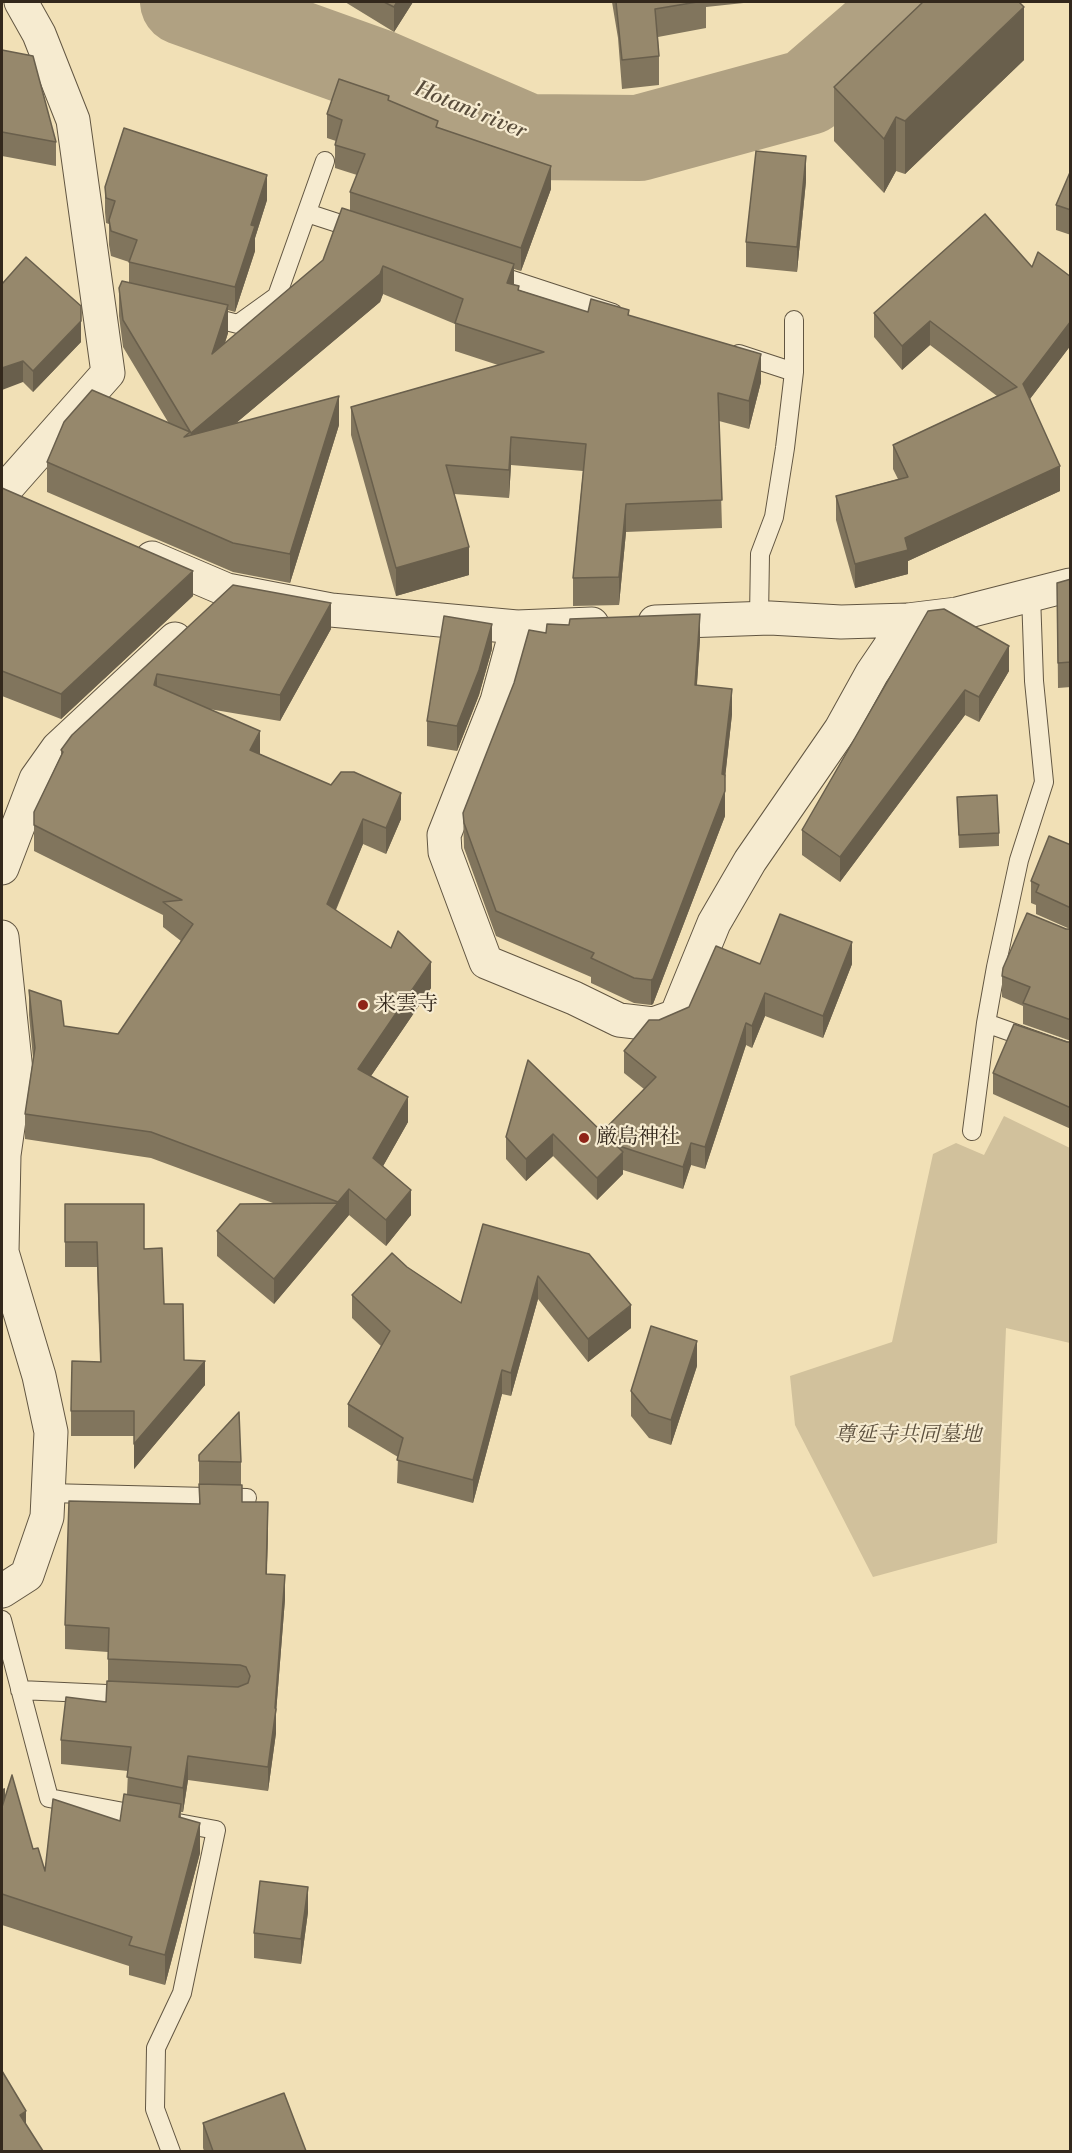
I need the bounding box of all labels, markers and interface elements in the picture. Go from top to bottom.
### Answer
water label: Hotani river [410,77,530,145]
place label: 来雲寺 [375,992,438,1018]
marker: 来雲寺 [356,998,370,1012]
place label: 厳島神社 [596,1125,680,1151]
marker: 厳島神社 [577,1131,591,1145]
park label: 尊延寺共同墓地 [835,1423,981,1449]

